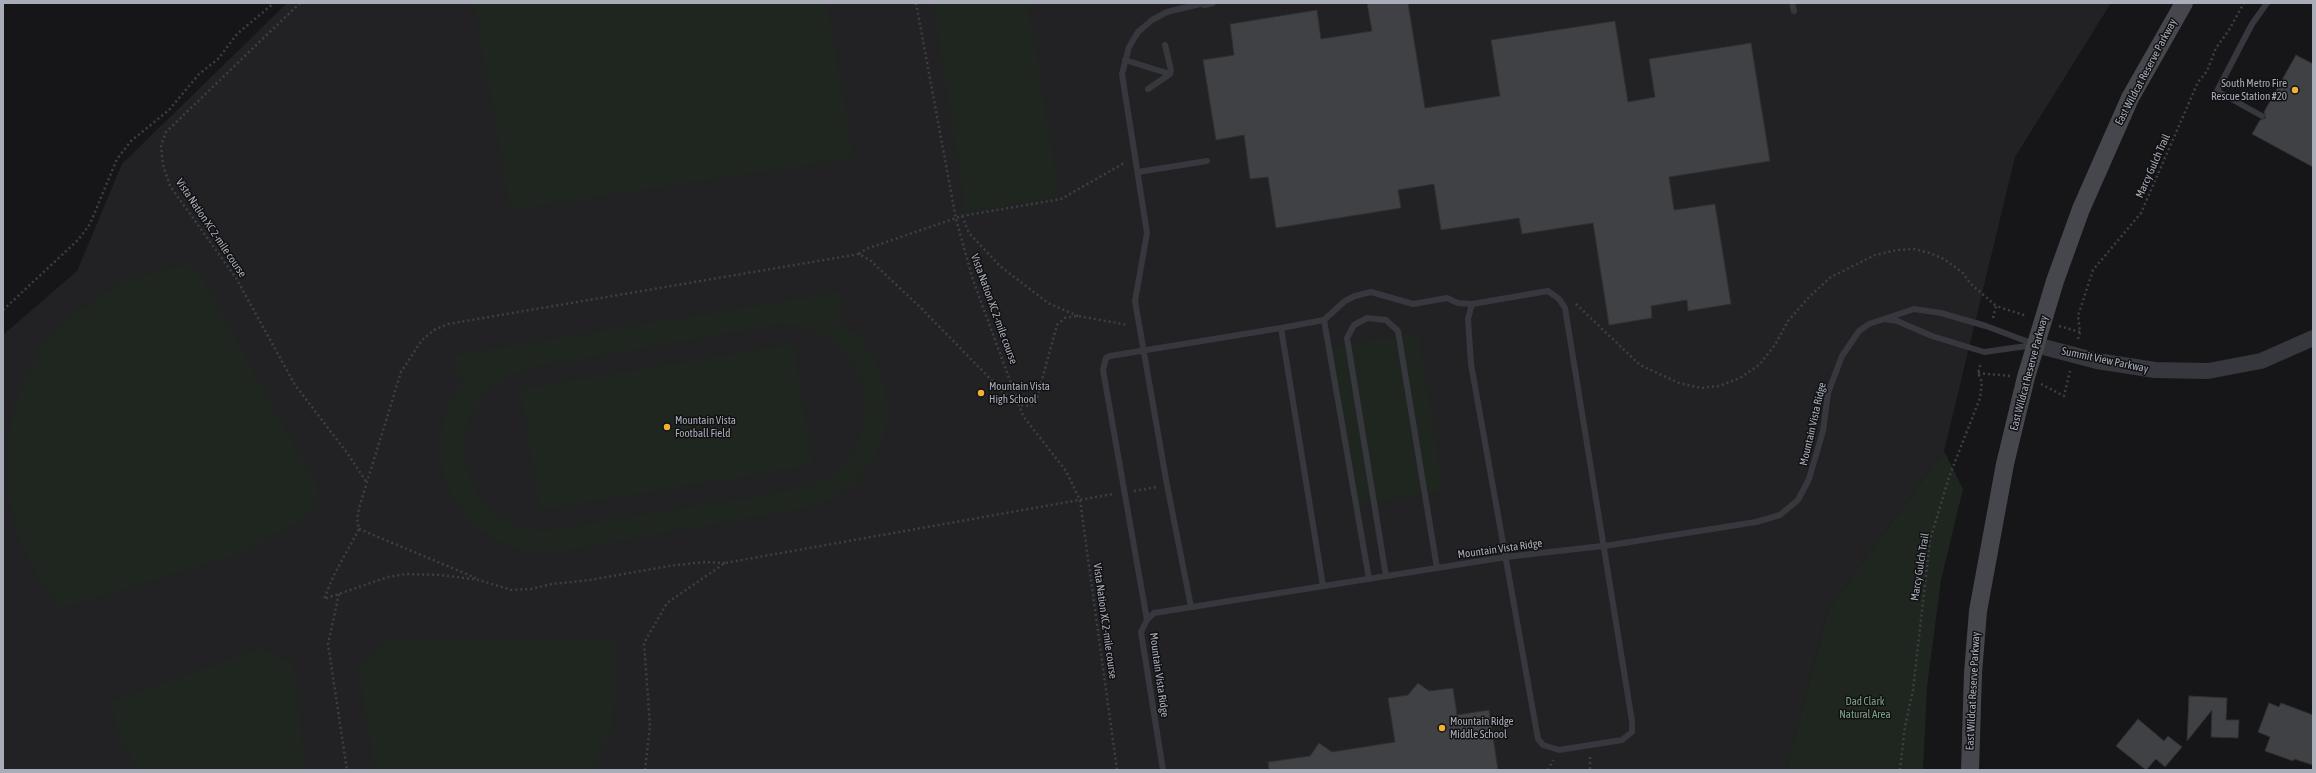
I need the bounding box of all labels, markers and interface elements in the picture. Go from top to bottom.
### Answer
street label: East Wildcat Reserve Parkway [2112,16,2180,128]
place label: South Metro Fire Rescue Station #20 [2211,77,2287,103]
marker: South Metro Fire Rescue Station #20 [2290,85,2300,95]
street label: Marcy Gulch Trail [2133,132,2173,200]
street label: Vista Nation XC 2-mile course [173,176,249,280]
street label: Vista Nation XC 2-mile course [968,252,1020,366]
street label: East Wildcat Reserve Parkway [2007,314,2051,432]
street label: Summit View Parkway [2060,344,2150,376]
place label: Mountain Vista High School [989,380,1050,406]
street label: Mountain Vista Ridge [1797,381,1829,467]
marker: Mountain Vista High School [976,388,986,398]
place label: Mountain Vista Football Field [675,414,736,440]
marker: Mountain Vista Football Field [662,422,672,432]
street label: Marcy Gulch Trail [1908,532,1932,602]
street label: Mountain Vista Ridge [1457,537,1543,561]
street label: Vista Nation XC 2-mile course [1090,562,1120,680]
street label: East Wildcat Reserve Parkway [1963,631,1983,751]
street label: Mountain Vista Ridge [1147,632,1171,718]
park label: Dad Clark Natural Area [1839,695,1891,721]
place label: Mountain Ridge Middle School [1450,715,1514,741]
marker: Mountain Ridge Middle School [1437,723,1447,733]

